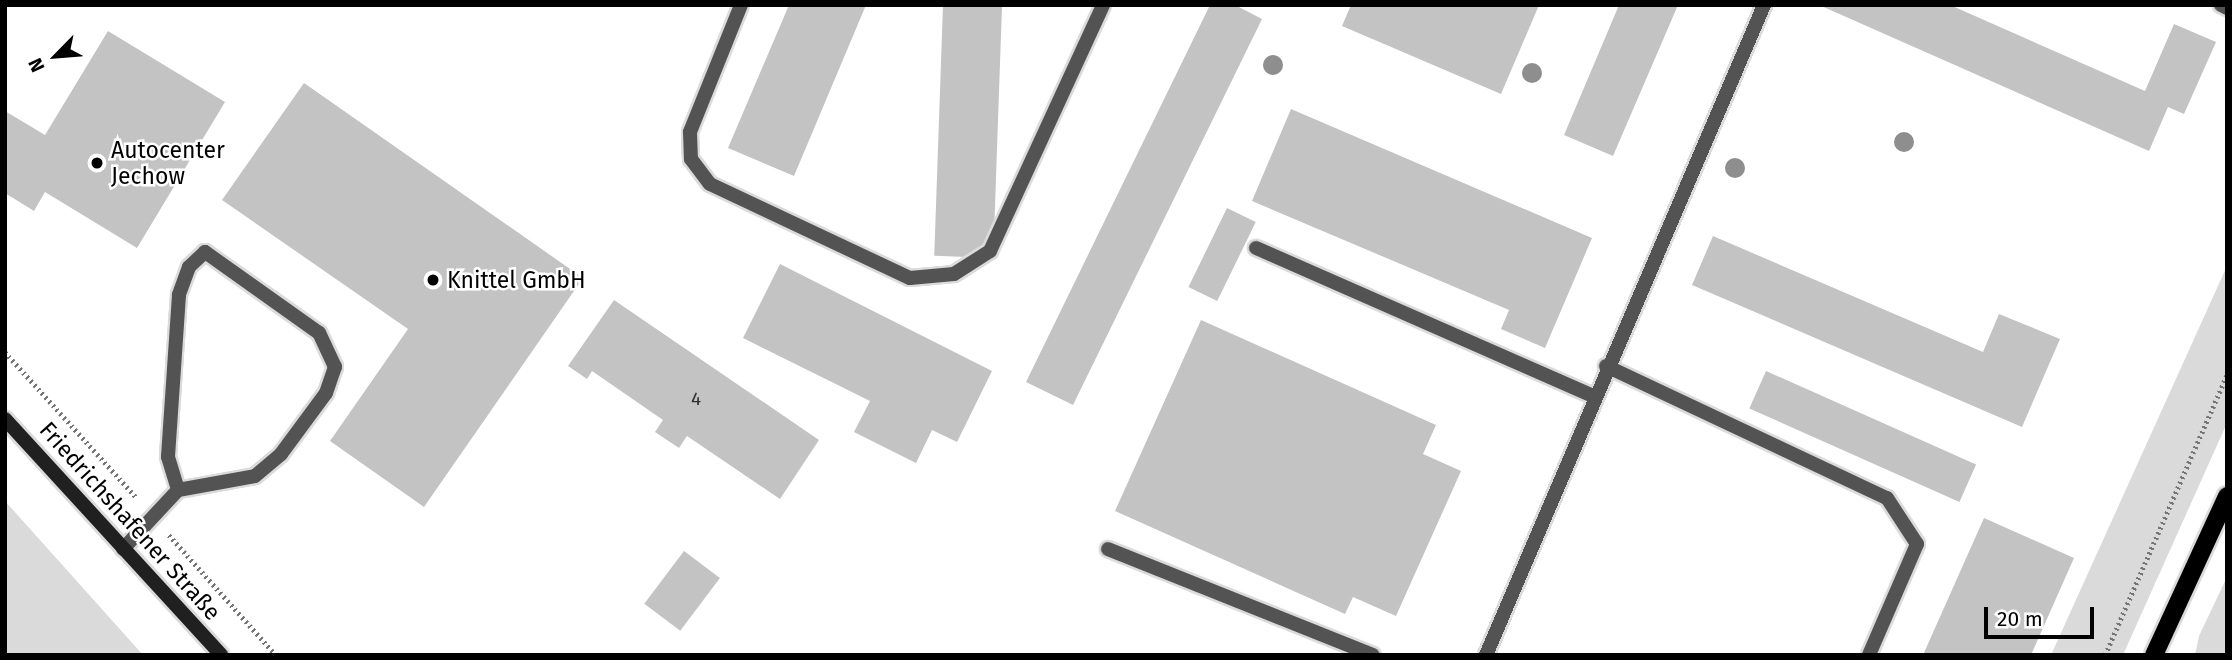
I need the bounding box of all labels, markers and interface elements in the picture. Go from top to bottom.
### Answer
north arrow [21,21,91,91]
text: N [23,55,50,76]
place label: Autocenter Jechow [111,136,225,190]
marker: Autocenter Jechow [89,155,105,171]
place label: Knittel GmbH [447,266,586,294]
marker: Knittel GmbH [425,272,441,288]
house number: 4 [691,388,701,410]
street label: Friedrichshafener Straße [34,416,226,626]
scale bar [1987,594,2097,638]
text: 20 m [1997,606,2043,632]

